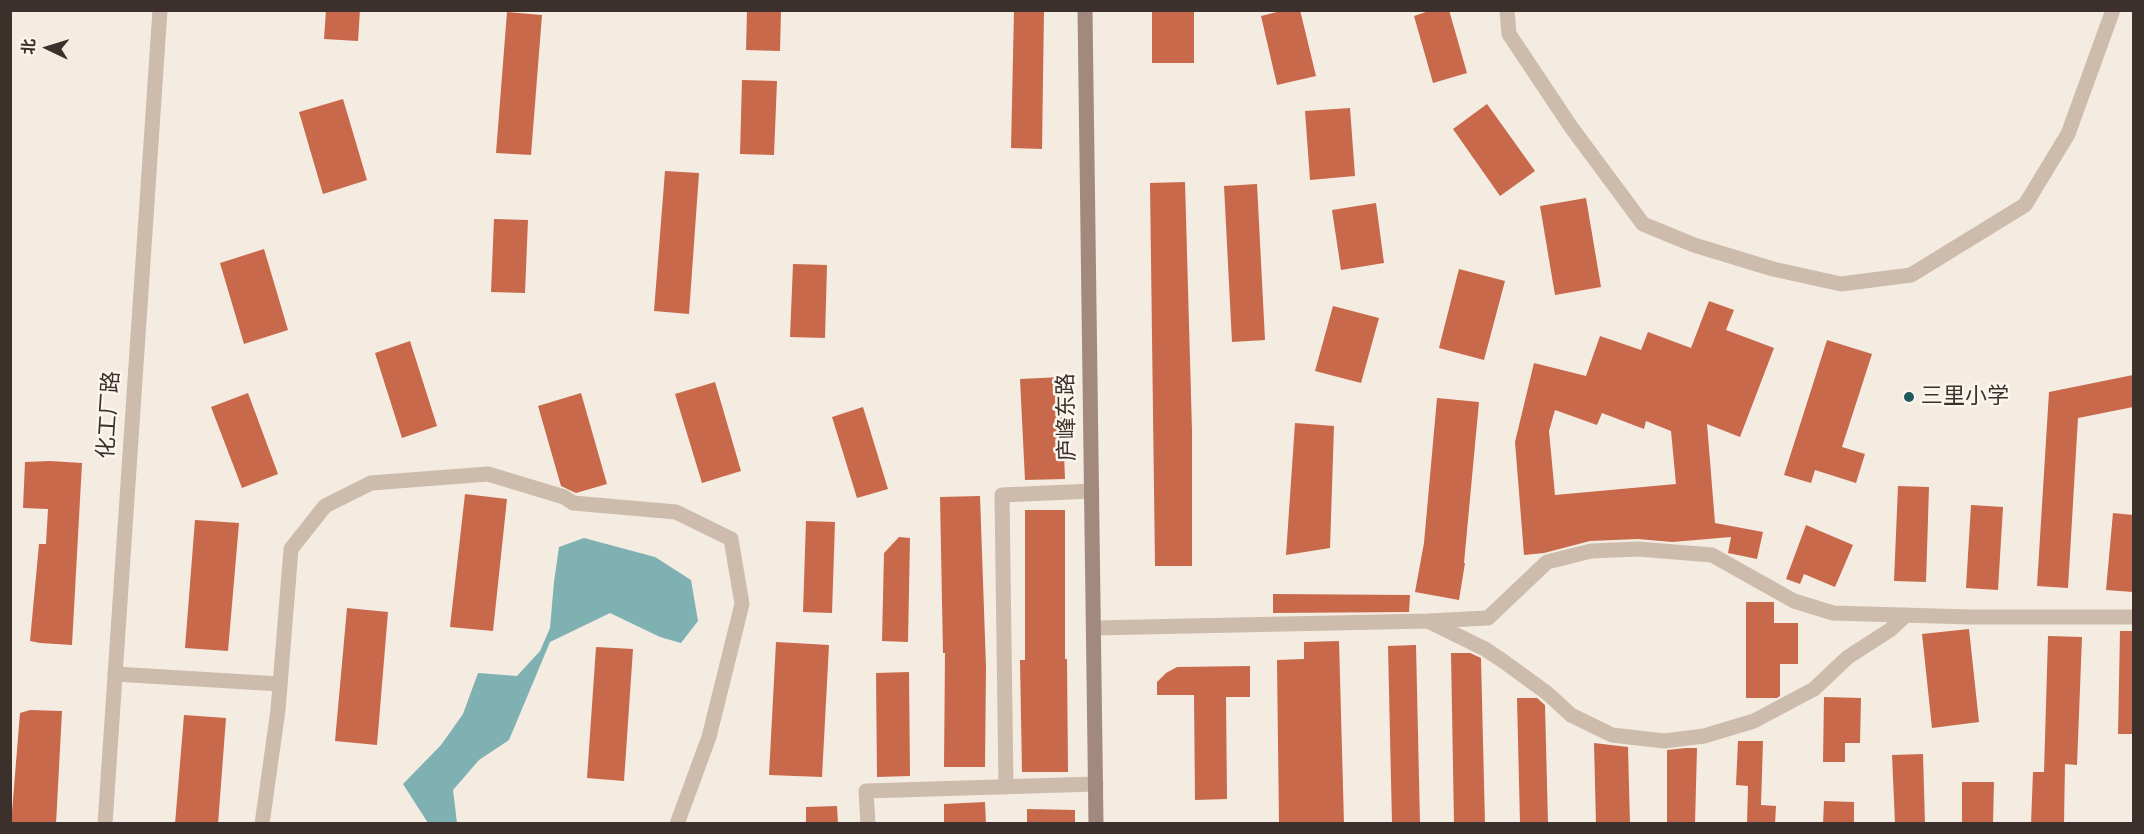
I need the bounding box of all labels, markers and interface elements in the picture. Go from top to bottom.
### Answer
north arrow [18,18,78,78]
text: 北 [20,38,40,55]
street label: 化工厂路 [94,370,126,460]
street label: 庐峰东路 [1054,373,1082,461]
place label: 三里小学 [1921,384,2009,410]
marker: 三里小学 [1902,390,1916,404]

